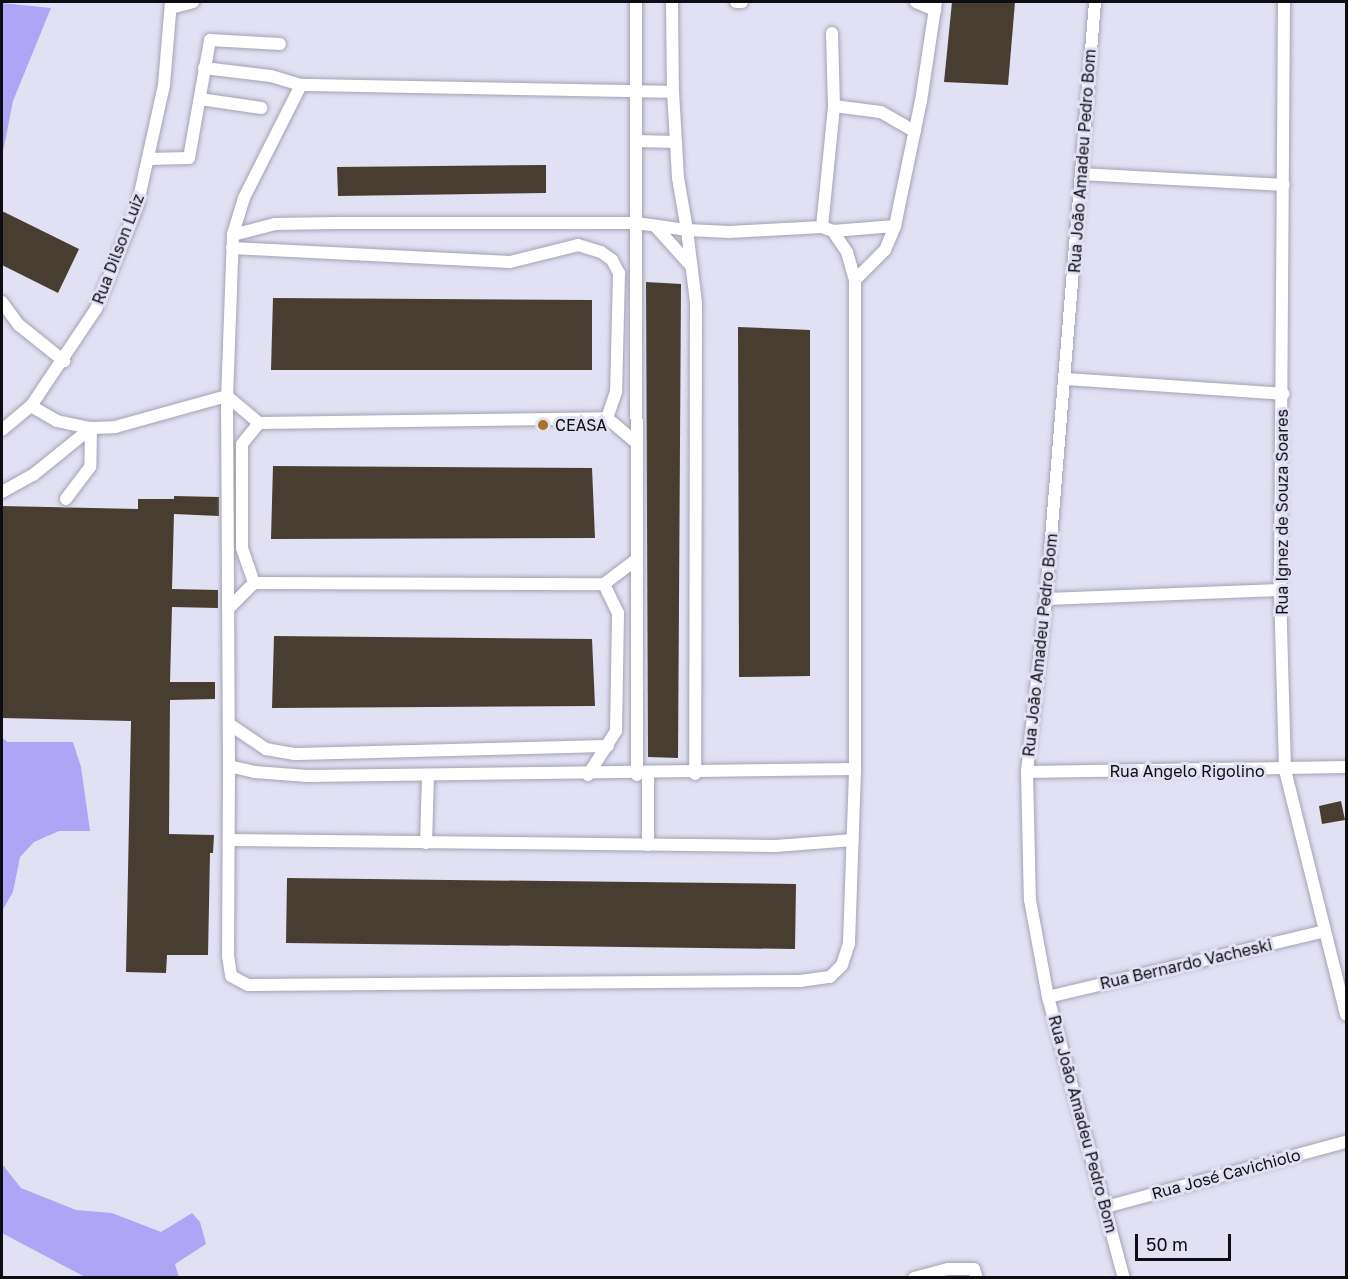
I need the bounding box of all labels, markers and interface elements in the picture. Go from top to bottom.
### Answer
street label: Rua João Amadeu Pedro Bom [1065,48,1099,274]
street label: Rua Dilson Luiz [88,191,148,307]
street label: Rua Ignez de Souza Soares [1272,409,1292,615]
place label: CEASA [555,415,607,435]
marker: CEASA [536,418,550,432]
street label: Rua João Amadeu Pedro Bom [1019,532,1061,758]
street label: Rua Angelo Rigolino [1110,761,1264,781]
street label: Rua Bernardo Vacheski [1098,935,1274,993]
street label: Rua João Amadeu Pedro Bom [1045,1013,1121,1235]
street label: Rua José Cavichiolo [1149,1145,1303,1203]
scale bar [1138,1222,1234,1260]
text: 50 m [1146,1233,1188,1255]

